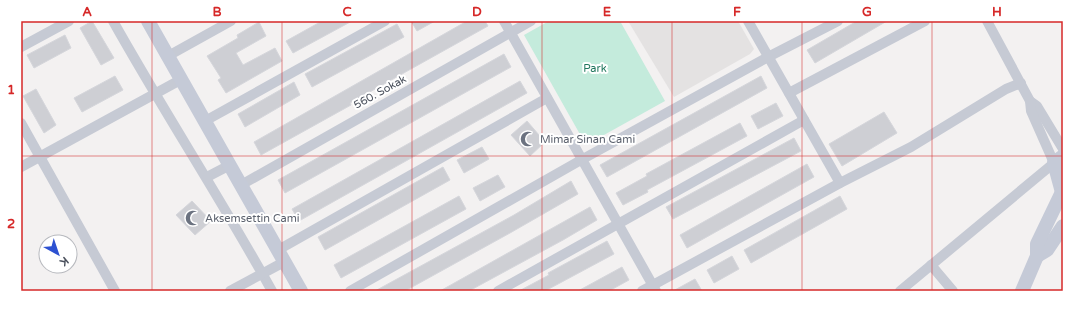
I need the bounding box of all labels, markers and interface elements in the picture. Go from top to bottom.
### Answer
text: A [82,4,92,20]
text: B [212,4,222,20]
text: C [342,4,352,20]
text: D [472,4,482,20]
text: E [603,4,611,20]
text: F [733,4,741,20]
text: G [862,4,872,20]
text: H [992,4,1002,20]
park label: Park [583,62,607,75]
street label: 560. Sokak [351,72,409,112]
text: 1 [7,82,15,98]
mosque icon: Mimar Sinan Cami [519,130,537,148]
place label: Mimar Sinan Cami [540,133,635,146]
mosque icon: Aksemsettin Cami [184,209,202,227]
place label: Aksemsettin Cami [205,212,300,225]
text: 2 [7,216,15,232]
north arrow [38,234,78,274]
text: K [57,254,71,269]

